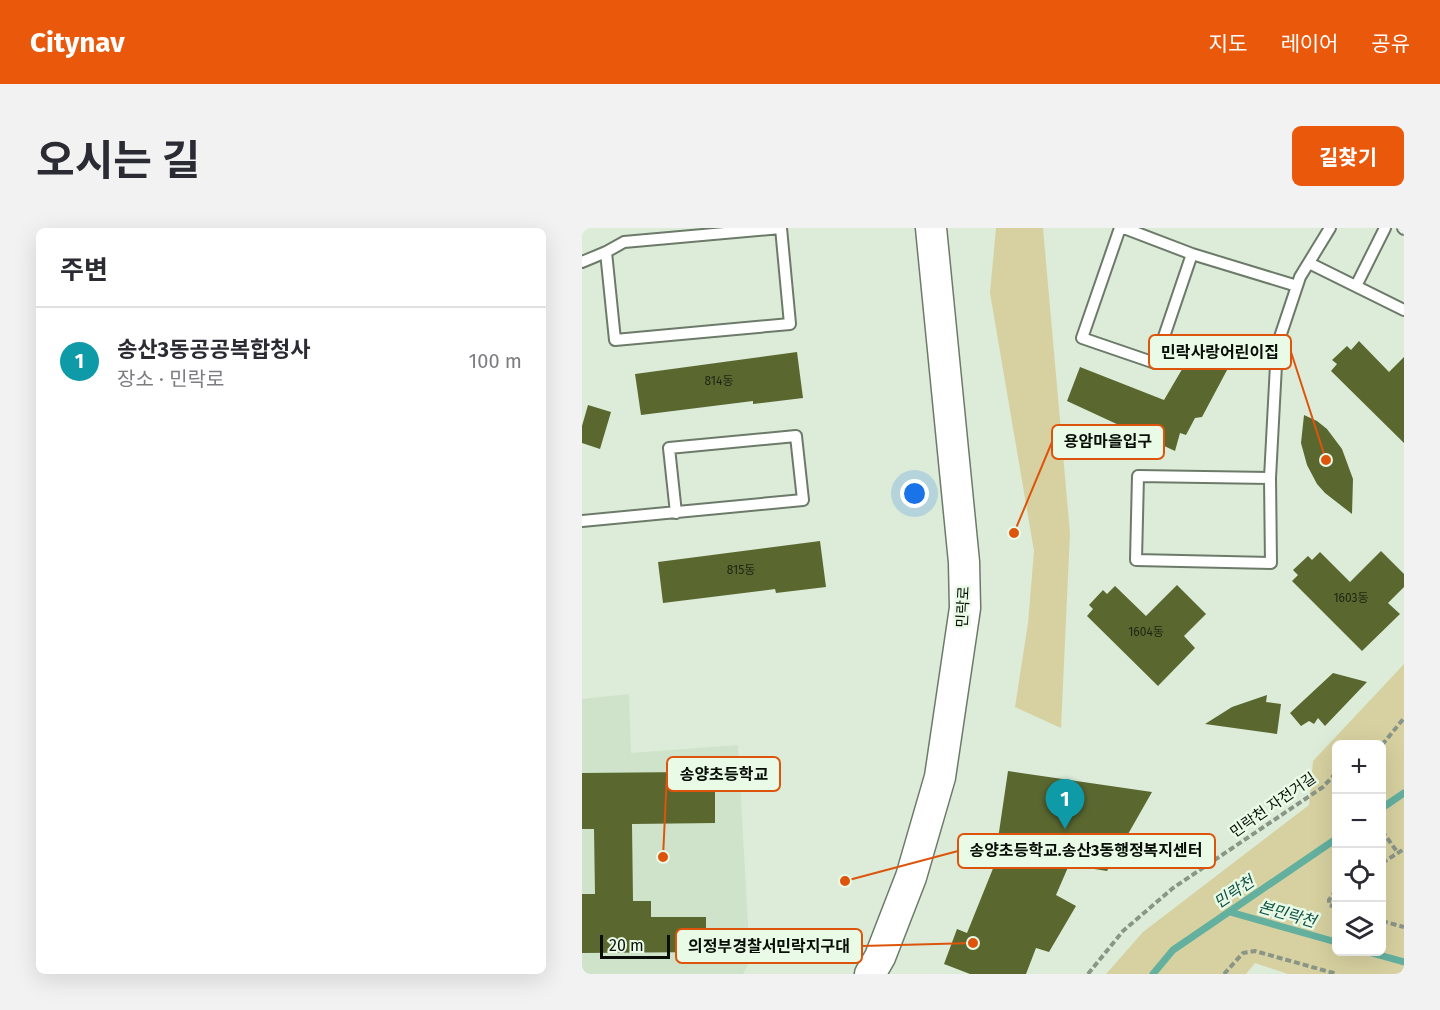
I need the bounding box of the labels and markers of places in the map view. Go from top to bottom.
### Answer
callout: 민락사랑어린이집 [1149,335,1291,369]
callout: 용암마을입구 [1052,425,1164,459]
callout: 송양초등학교 [667,757,780,791]
pin: 1 [1046,780,1084,829]
callout: 송양초등학교.송산3동행정복지센터 [958,834,1215,868]
callout: 의정부경찰서민락지구대 [676,929,862,963]

